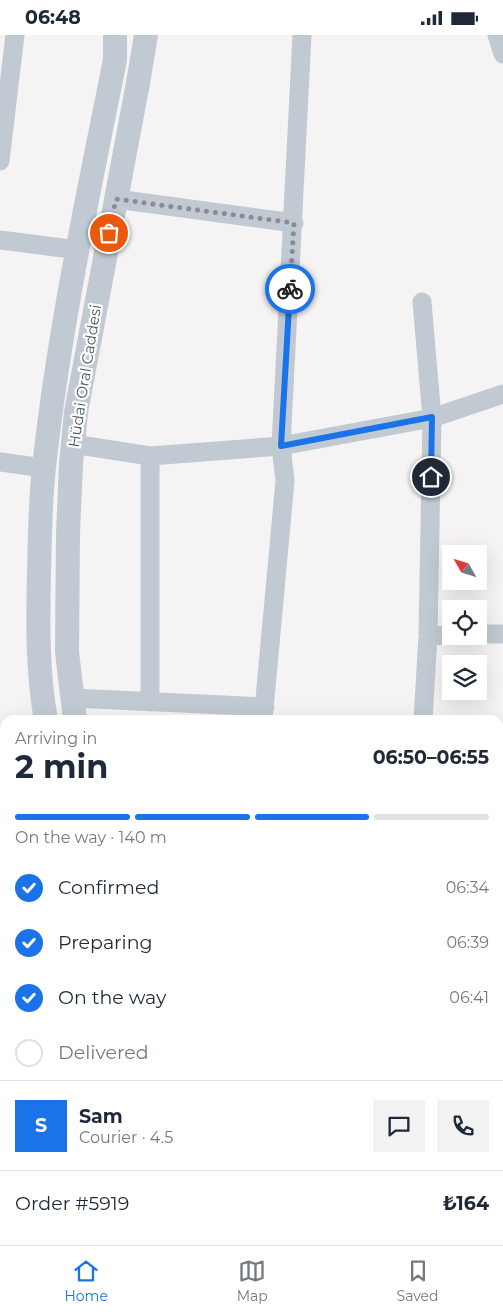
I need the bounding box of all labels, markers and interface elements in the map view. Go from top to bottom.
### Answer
text: 06:48 [25,6,81,29]
pin [88,212,130,254]
icon: bag [95,219,123,247]
courier [265,264,315,314]
icon: bike [276,275,304,303]
street label: Hüdai Oral Caddesi [64,303,105,449]
pin [410,456,452,498]
icon: home [417,463,445,491]
north arrow [442,545,488,590]
map controls [442,545,487,700]
button: locate [442,600,487,645]
button: layers [442,655,487,700]
text: Arriving in [15,729,97,748]
text: 06:50–06:55 [373,746,489,769]
text: 2 min [15,747,108,786]
text: On the way · 140 m [15,828,167,847]
icon: check [15,874,43,902]
text: Confirmed [58,876,159,899]
text: 06:34 [446,878,489,897]
icon: check [15,929,43,957]
text: Preparing [58,931,153,954]
text: 06:39 [447,933,489,952]
icon: check [15,984,43,1012]
text: On the way [58,986,166,1009]
text: 06:41 [449,988,489,1007]
text: Delivered [58,1041,149,1064]
button: chat [373,1100,425,1152]
button: phone [437,1100,489,1152]
text: Sam [79,1105,123,1128]
text: S [35,1114,47,1137]
text: Courier · 4.5 [79,1128,173,1147]
text: Order #5919 [15,1192,129,1215]
text: ₺164 [443,1192,489,1215]
tab: Home [64,1257,108,1305]
tab: Map [237,1257,268,1305]
tab: Saved [397,1257,439,1305]

